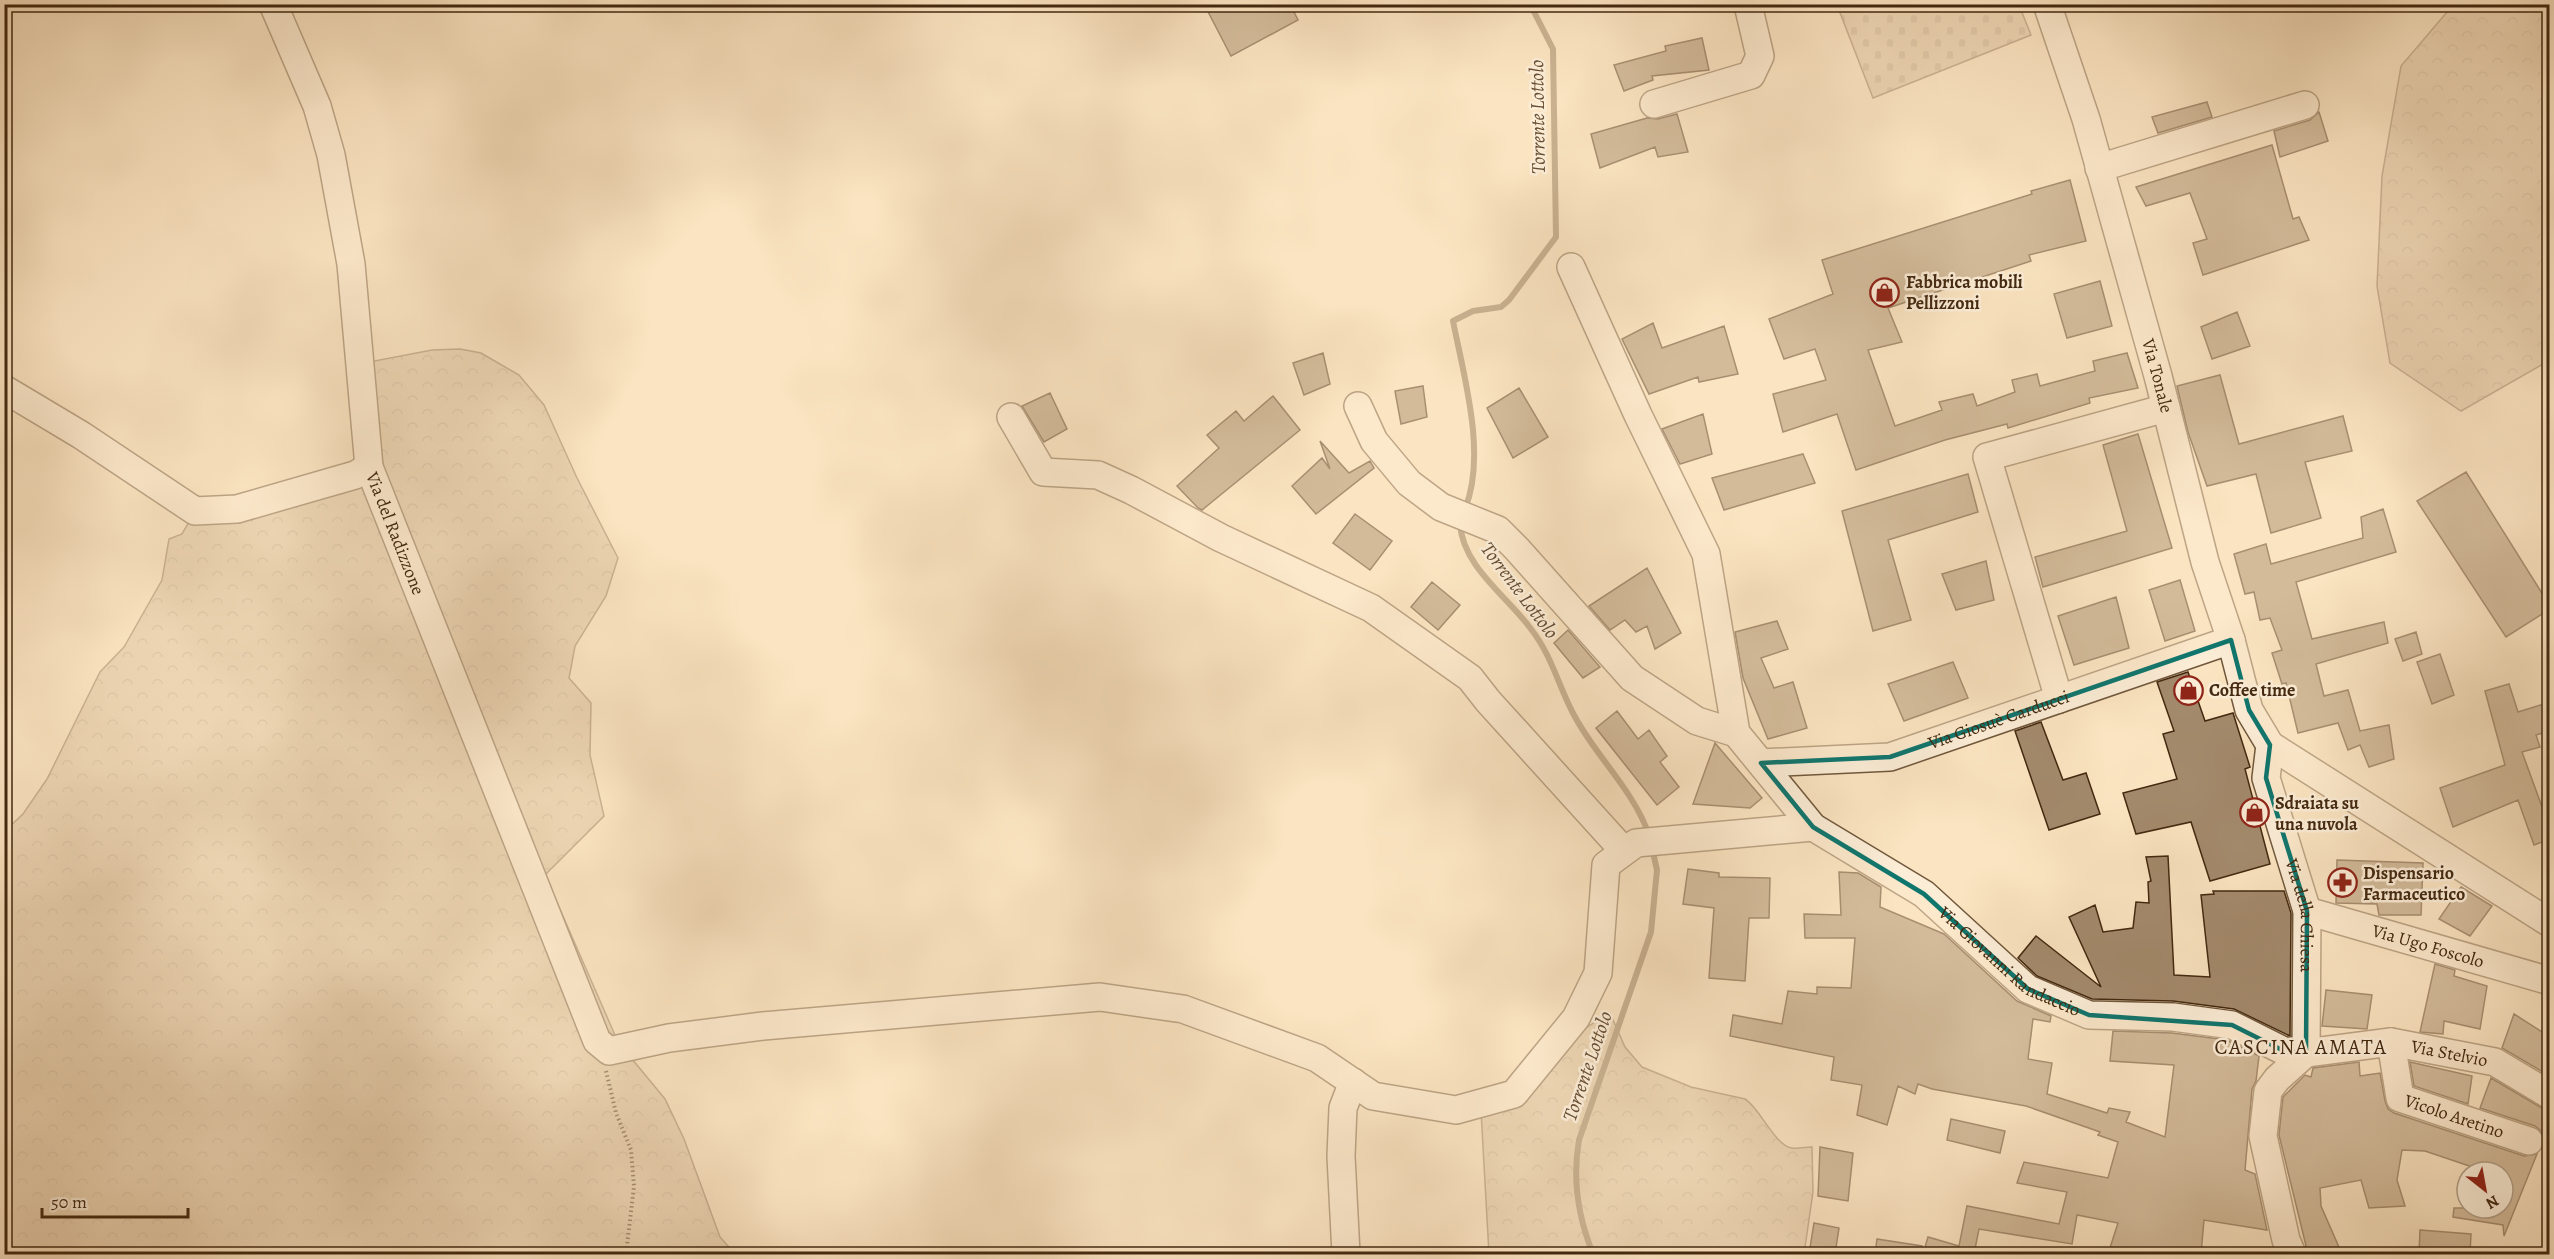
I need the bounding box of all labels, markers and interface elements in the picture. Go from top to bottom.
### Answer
water label: Torrente Lottolo [1523,60,1552,174]
place label: Fabbrica mobili Pellizzoni [1906,270,2023,315]
shop icon: Fabbrica mobili Pellizzoni [1869,276,1901,308]
street label: Via Tonale [2136,335,2179,415]
street label: Via del Radizzone [360,467,431,598]
water label: Torrente Lottolo [1474,536,1565,644]
shop icon: Coffee time [2172,674,2204,706]
place label: Coffee time [2209,678,2295,702]
street label: Via Giosuè Carducci [1924,684,2072,755]
place label: Sdraiata su una nuvola [2275,791,2359,836]
shop icon: Sdraiata su una nuvola [2238,797,2270,829]
street label: Via della Chiesa [2279,855,2319,973]
place label: Dispensario Farmaceutico [2363,861,2465,906]
pharmacy icon: Dispensario Farmaceutico [2326,867,2358,899]
street label: Via Giovanni Randaccio [1933,900,2084,1022]
street label: Via Ugo Foscolo [2368,918,2487,973]
water label: Torrente Lottolo [1556,1008,1619,1125]
district label: CASCINA AMATA [2214,1033,2388,1061]
street label: Via Stelvio [2408,1034,2490,1072]
street label: Vicolo Aretino [2401,1088,2507,1144]
north arrow [2455,1160,2515,1220]
scale bar [42,1181,188,1219]
text: 50 m [51,1190,87,1214]
text: N [2481,1190,2503,1215]

